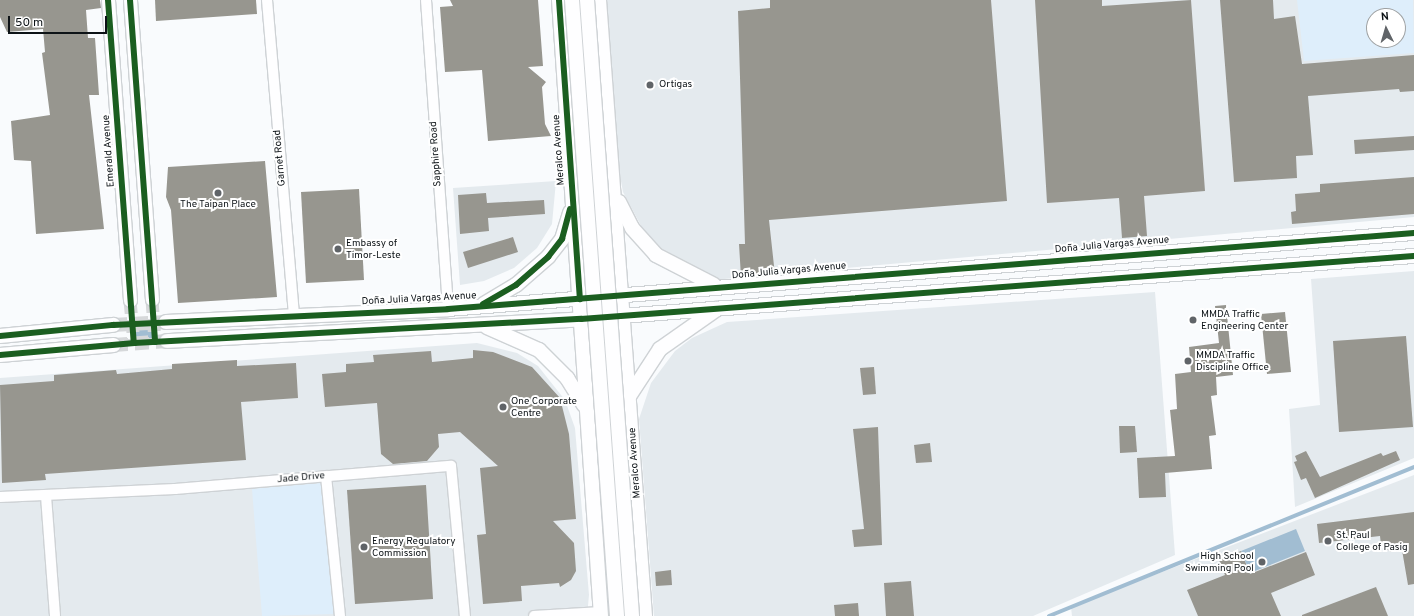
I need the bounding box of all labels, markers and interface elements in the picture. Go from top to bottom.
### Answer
scale bar [10,8,109,34]
north arrow [1366,8,1406,48]
text: N [1380,10,1390,24]
text: 50 m [15,15,43,31]
marker: Ortigas [644,79,656,91]
place label: Ortigas [659,79,692,91]
street label: Emerald Avenue [100,114,118,188]
street label: Meralco Avenue [551,114,567,186]
street label: Sapphire Road [428,121,444,187]
street label: Garnet Road [272,129,288,187]
marker: The Taipan Place [213,188,223,198]
place label: The Taipan Place [180,199,256,211]
street label: Doña Julia Vargas Avenue [1054,234,1170,256]
place label: Embassy of Timor-Leste [346,237,401,260]
marker: Embassy of Timor-Leste [333,244,343,254]
street label: Doña Julia Vargas Avenue [731,260,847,282]
street label: Doña Julia Vargas Avenue [361,290,477,308]
place label: MMDA Traffic Engineering Center [1201,308,1288,332]
marker: MMDA Traffic Engineering Center [1188,315,1198,325]
place label: MMDA Traffic Discipline Office [1196,349,1269,372]
marker: MMDA Traffic Discipline Office [1183,356,1193,366]
place label: One Corporate Centre [511,395,577,418]
marker: One Corporate Centre [498,402,508,412]
street label: Meralco Avenue [627,427,643,499]
street label: Jade Drive [277,470,325,486]
place label: St. Paul College of Pasig [1336,529,1408,552]
place label: Energy Regulatory Commission [372,535,456,558]
marker: St. Paul College of Pasig [1323,536,1333,546]
marker: Energy Regulatory Commission [359,542,369,552]
place label: High School Swimming Pool [1185,550,1254,574]
marker: High School Swimming Pool [1257,557,1267,567]

